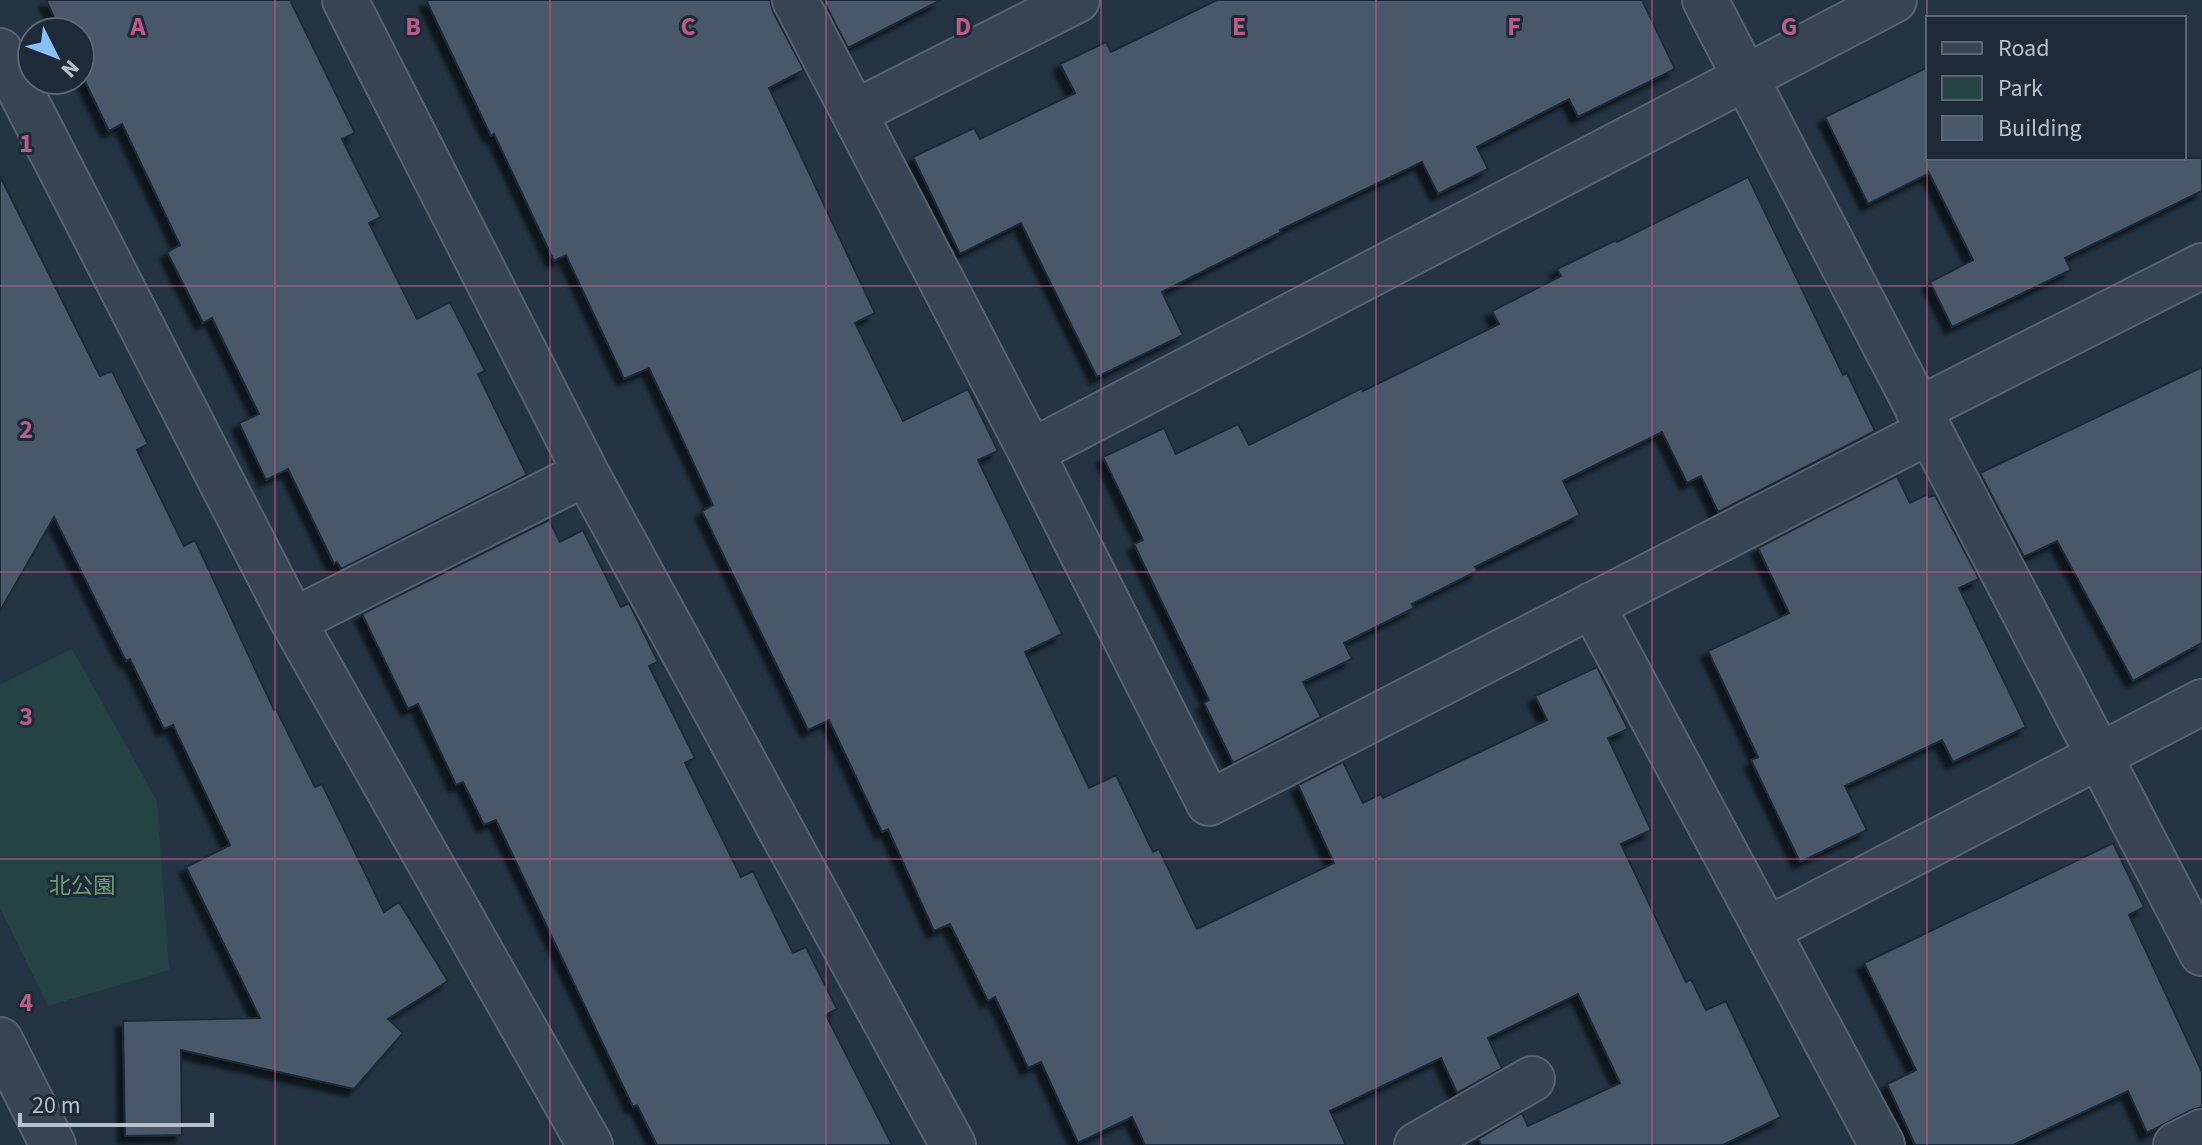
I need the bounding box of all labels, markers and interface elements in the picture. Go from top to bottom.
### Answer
text: A [130,8,147,45]
text: B [405,8,421,45]
text: C [680,8,696,45]
text: D [955,8,971,45]
text: E [1232,8,1246,45]
text: F [1507,8,1521,45]
text: G [1781,8,1797,45]
north arrow [16,16,96,96]
legend [1926,16,2186,160]
text: Road [1998,31,2050,66]
text: N [53,53,87,85]
text: Park [1998,71,2043,106]
text: Building [1998,111,2082,146]
text: 1 [19,125,33,162]
text: 2 [19,411,33,448]
text: 3 [19,698,33,735]
park label: 北公園 [49,870,115,902]
text: 4 [19,984,33,1021]
scale bar [20,1077,212,1127]
text: 20 m [32,1088,81,1123]

